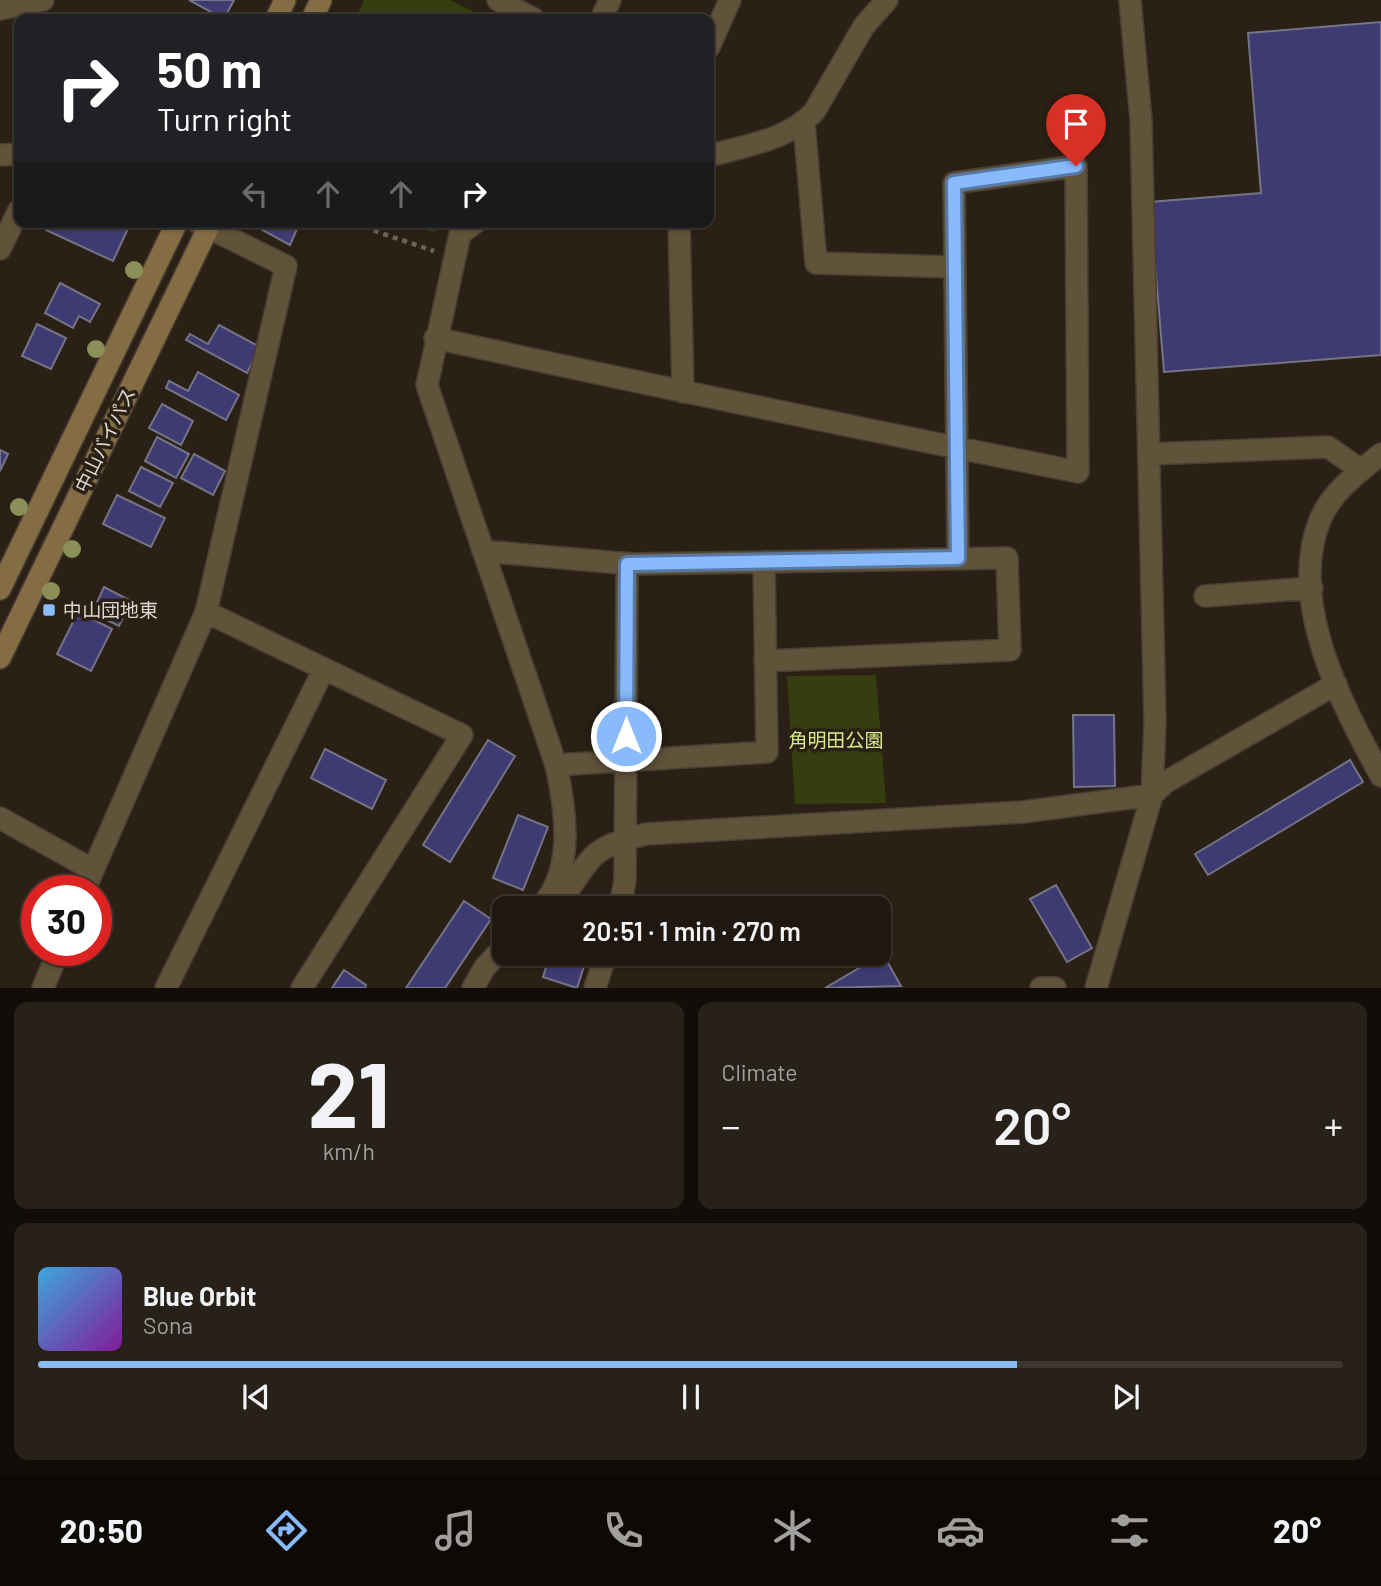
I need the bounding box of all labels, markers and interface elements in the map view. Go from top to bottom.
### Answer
text: 50 m [157,39,262,98]
icon: right [42,42,133,133]
pin [1046,94,1106,166]
text: Turn right [157,99,292,137]
icon: arrive [1057,105,1095,143]
icon: left [236,175,274,213]
icon: ahead [309,175,347,213]
icon: ahead [382,175,420,213]
icon: right [455,175,493,213]
street label: 中山バイパス [69,384,140,496]
place label: 中山団地東 [63,598,158,621]
marker: 中山団地東 [41,602,57,618]
position arrow [589,699,663,773]
park label: 角明田公園 [788,728,884,751]
speed limit sign: 30 [21,875,112,966]
text: 20:51 · 1 min · 270 m [582,915,801,946]
text: 21 [307,1037,390,1146]
text: Climate [722,1058,798,1086]
text: 20° [993,1093,1071,1155]
text: − [722,1102,741,1148]
text: + [1324,1102,1343,1148]
text: km/h [323,1137,375,1165]
text: Blue Orbit [143,1280,256,1311]
text: Sona [143,1311,193,1339]
icon: previous [237,1378,275,1416]
icon: pause [672,1378,710,1416]
icon: next [1107,1378,1145,1416]
icon: directions [262,1506,311,1555]
icon: music [431,1506,480,1555]
icon: phone [599,1506,648,1555]
icon: climate [768,1506,817,1555]
icon: car [936,1506,985,1555]
icon: filters [1105,1506,1154,1555]
text: 20:50 [60,1511,143,1549]
text: 20° [1273,1511,1321,1549]

